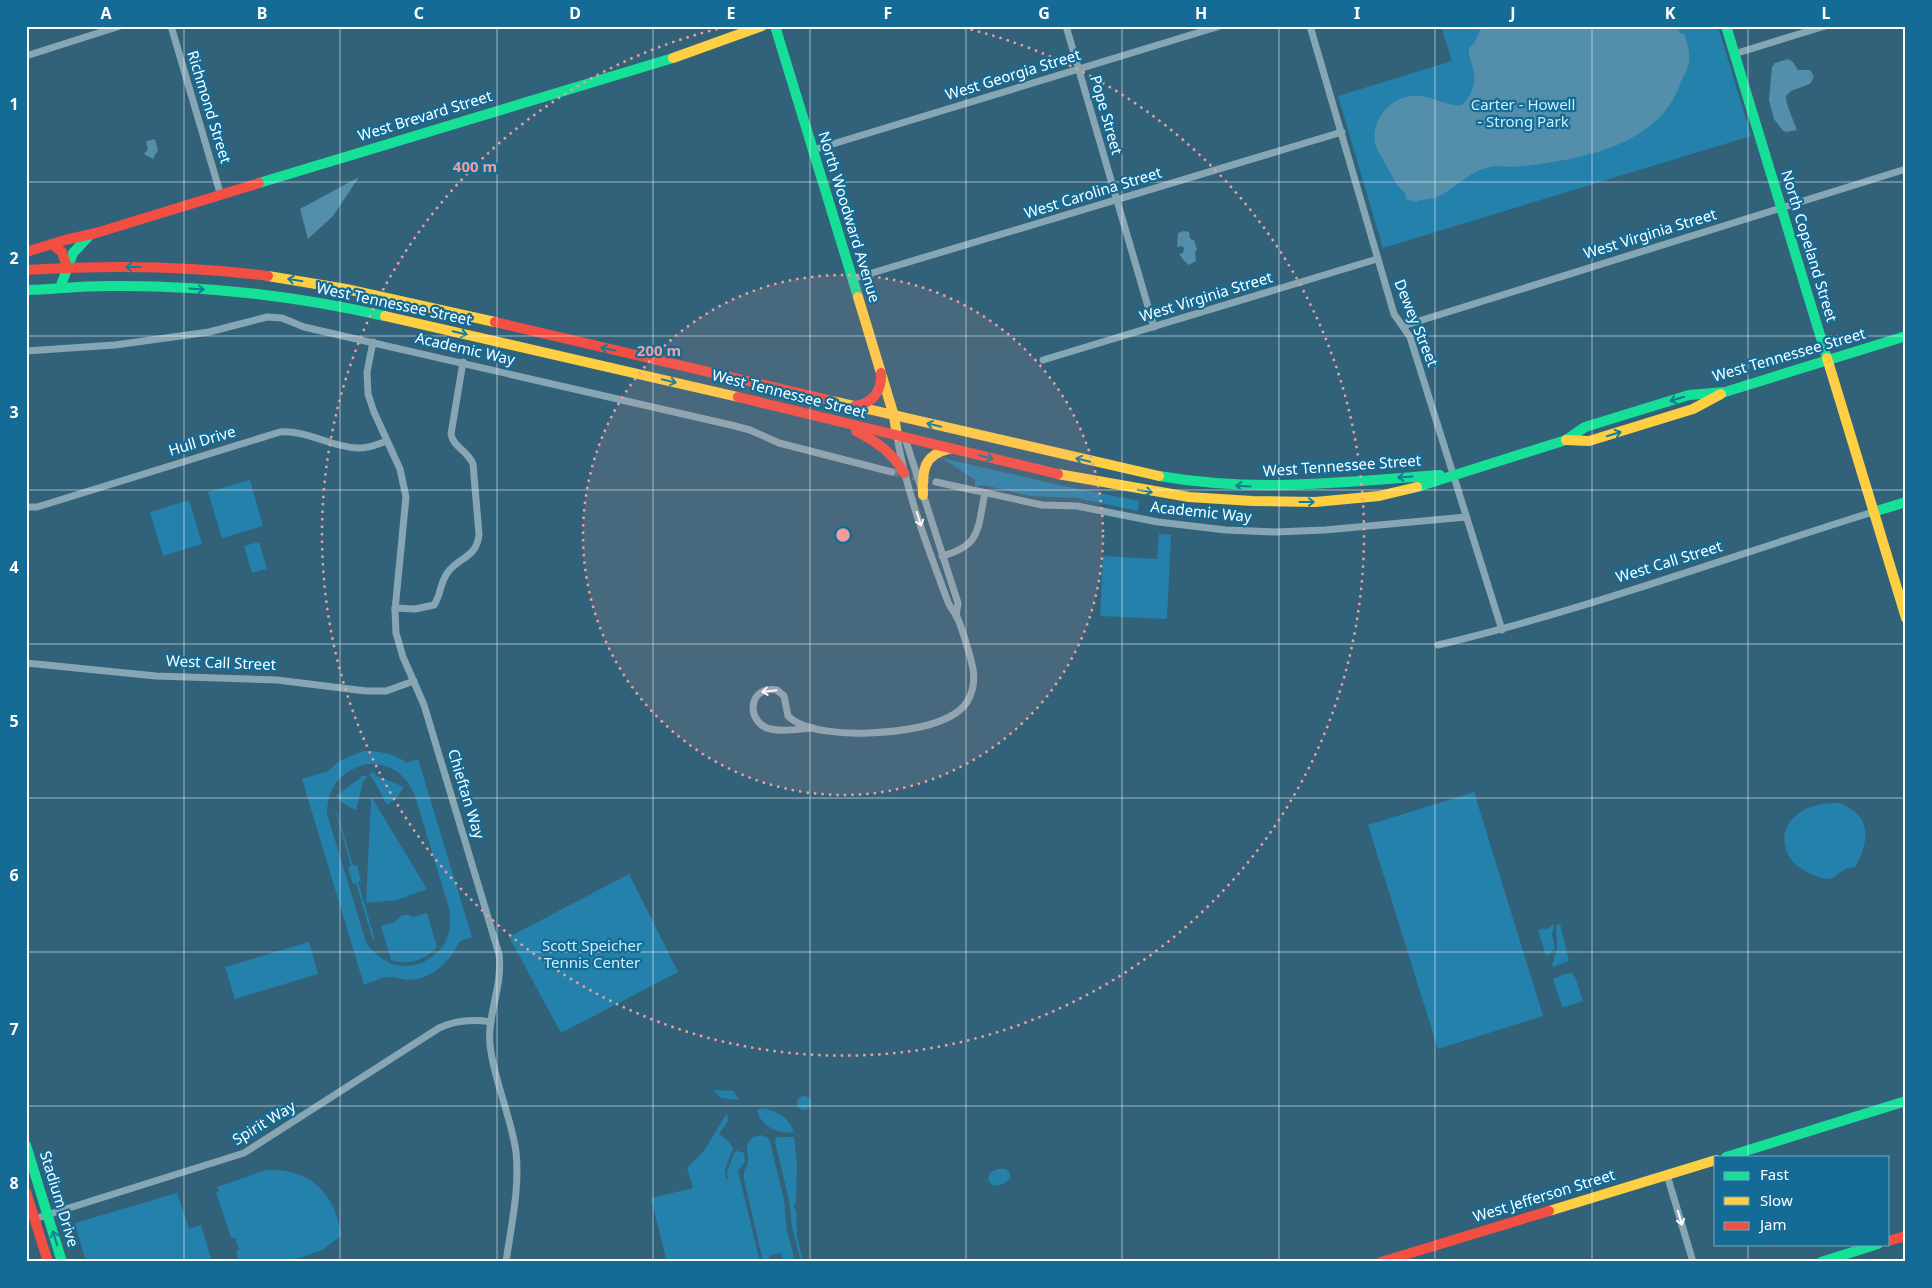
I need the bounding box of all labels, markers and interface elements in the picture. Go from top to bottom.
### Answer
text: A [100,2,112,24]
text: B [257,2,267,24]
text: C [414,2,424,24]
text: D [569,2,581,24]
text: E [727,2,736,24]
text: F [884,2,892,24]
text: G [1038,2,1050,24]
text: H [1195,2,1207,24]
text: I [1354,2,1360,24]
text: J [1508,2,1516,24]
text: K [1665,2,1676,24]
text: L [1822,2,1831,24]
street label: West Georgia Street [943,44,1083,104]
street label: Richmond Street [183,48,237,166]
street label: Pope Street [1086,73,1128,157]
street label: West Brevard Street [355,85,495,145]
text: 1 [9,93,19,115]
park label: Carter - Howell - Strong Park [1471,94,1575,131]
street label: North Woodward Avenue [814,129,886,305]
text: 400 m [453,156,497,176]
street label: West Carolina Street [1022,161,1164,222]
street label: North Copeland Street [1777,167,1843,325]
street label: West Virginia Street [1581,203,1719,263]
text: 2 [9,247,19,269]
one-way arrow [126,262,142,271]
street label: West Virginia Street [1137,266,1275,326]
one-way arrow [288,275,304,285]
street label: Dewey Street [1390,276,1444,370]
street label: West Tennessee Street [315,277,474,329]
one-way arrow [188,284,204,294]
street label: West Tennessee Street [1710,322,1868,385]
street label: Academic Way [413,327,517,369]
one-way arrow [452,329,468,338]
text: 200 m [637,340,681,360]
one-way arrow [600,344,616,353]
street label: West Tennessee Street [710,364,869,422]
one-way arrow [661,377,677,386]
one-way arrow [1669,394,1685,404]
text: 3 [9,401,19,423]
street label: Hull Drive [166,420,238,460]
one-way arrow [926,420,942,429]
one-way arrow [1606,428,1622,438]
street label: West Tennessee Street [1262,449,1422,481]
one-way arrow [978,453,994,463]
one-way arrow [1076,455,1092,464]
one-way arrow [1398,473,1414,482]
one-way arrow [1236,481,1252,490]
one-way arrow [1137,486,1153,496]
street label: Academic Way [1150,496,1253,526]
one-way arrow [1298,497,1315,507]
one-way arrow [915,511,924,526]
centre of rings [834,526,852,544]
street label: West Call Street [1613,535,1725,587]
text: 4 [9,556,19,578]
street label: West Call Street [166,650,277,674]
one-way arrow [762,686,778,696]
text: 5 [9,710,19,732]
street label: Chieftan Way [444,746,490,841]
text: 6 [9,864,19,886]
park label: Scott Speicher Tennis Center [542,935,642,972]
text: 7 [9,1018,19,1040]
street label: Spirit Way [228,1095,299,1149]
street label: Stadium Drive [36,1148,84,1249]
legend [1714,1156,1890,1246]
street label: West Jefferson Street [1470,1164,1618,1226]
text: Fast [1760,1164,1789,1184]
text: 8 [9,1172,19,1194]
text: Slow [1760,1190,1793,1210]
one-way arrow [1676,1210,1686,1226]
text: Jam [1758,1214,1787,1234]
one-way arrow [50,1231,59,1247]

